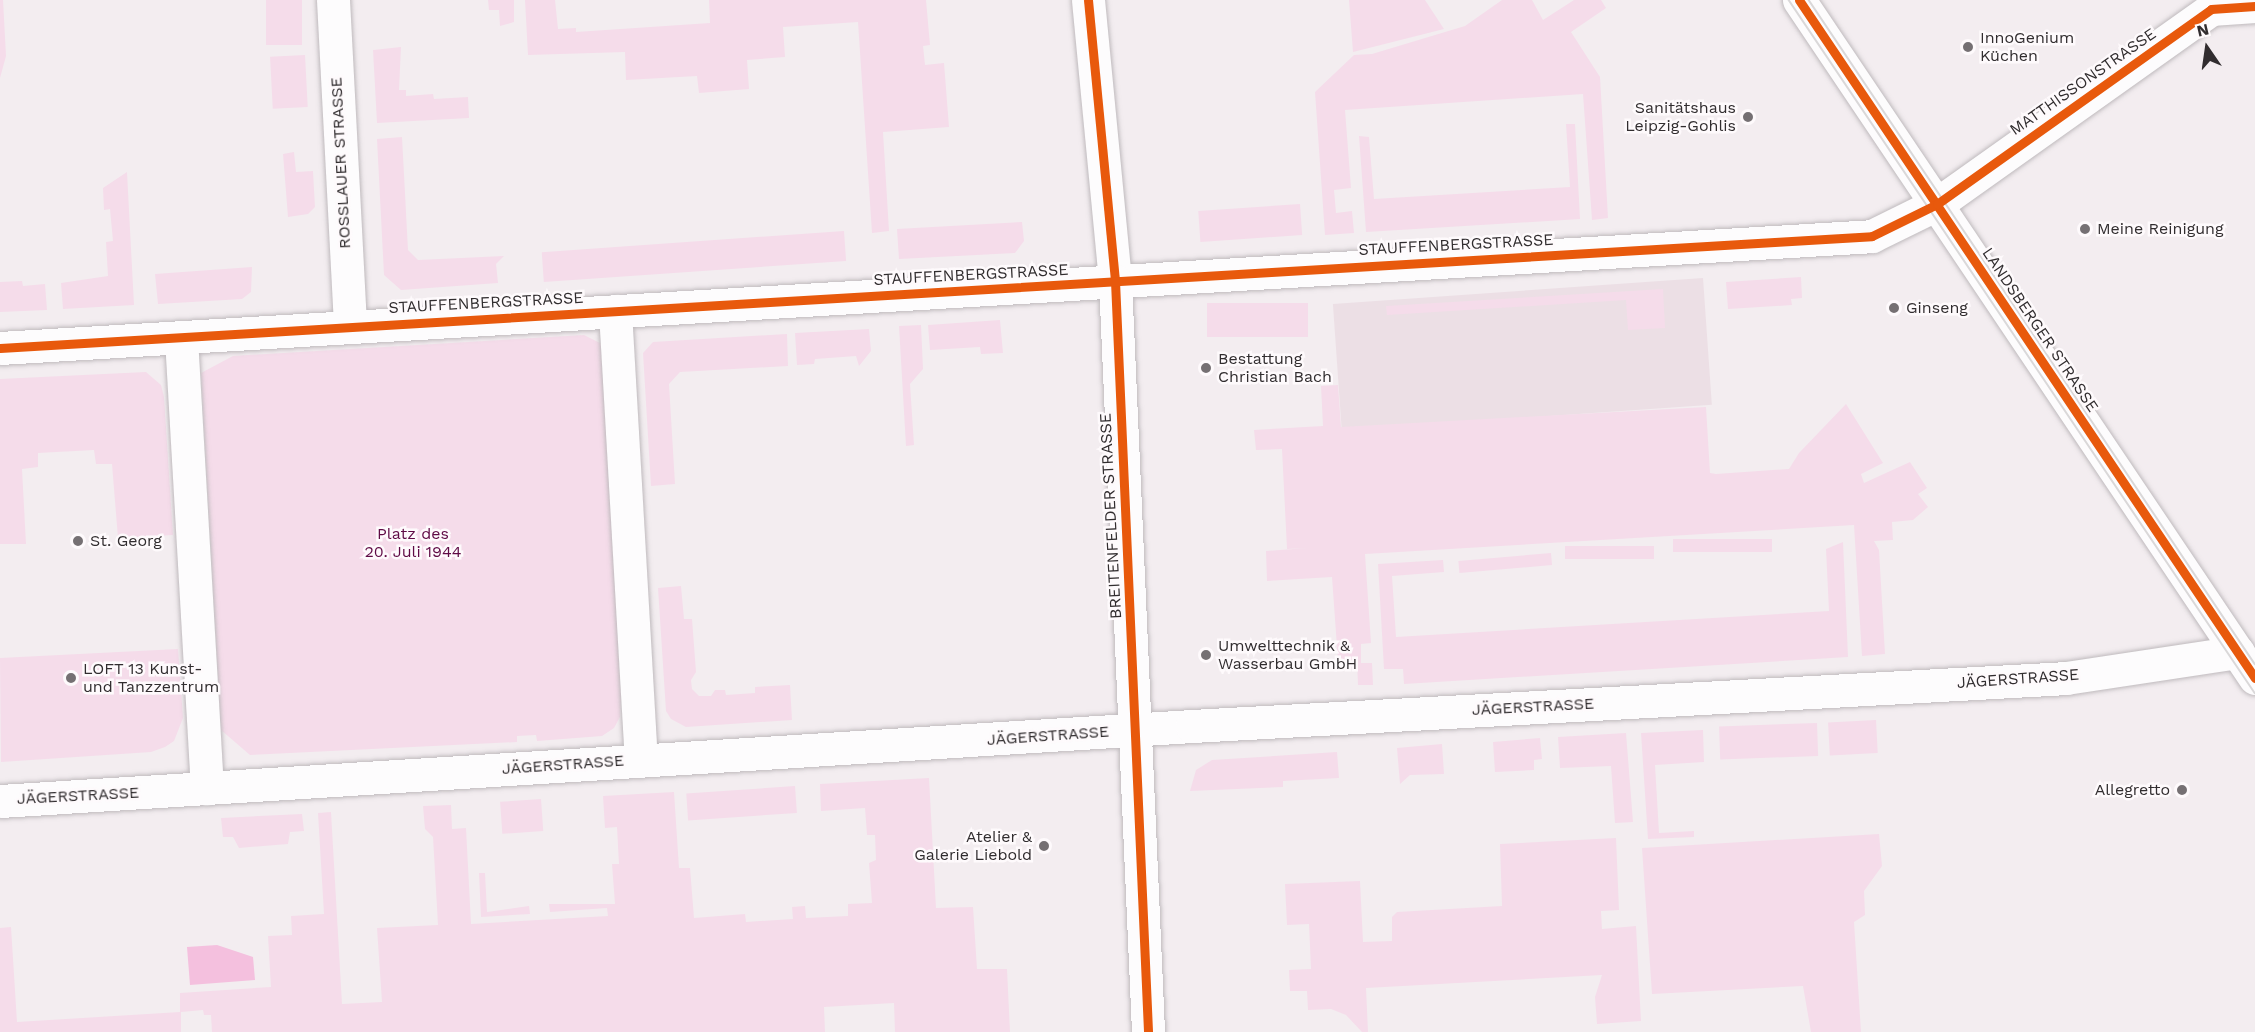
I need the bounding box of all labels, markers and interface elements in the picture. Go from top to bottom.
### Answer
north arrow [2177,18,2237,78]
text: N [2195,19,2211,41]
street label: MATTHISSONSTRASSE [2006,24,2160,140]
place label: InnoGenium Küchen [1980,28,2074,66]
marker: InnoGenium Küchen [1961,40,1975,54]
street label: ROSSLAUER STRASSE [327,77,355,249]
place label: Sanitätshaus Leipzig-Gohlis [1625,98,1736,136]
marker: Sanitätshaus Leipzig-Gohlis [1741,110,1755,124]
place label: Meine Reinigung [2097,219,2223,239]
marker: Meine Reinigung [2078,222,2092,236]
street label: STAUFFENBERGSTRASSE [1358,230,1554,260]
street label: LANDSBERGER STRASSE [1978,244,2102,416]
street label: STAUFFENBERGSTRASSE [873,260,1069,290]
street label: STAUFFENBERGSTRASSE [388,288,584,318]
place label: Ginseng [1906,298,1968,318]
marker: Ginseng [1887,301,1901,315]
place label: Bestattung Christian Bach [1218,349,1332,387]
marker: Bestattung Christian Bach [1199,361,1213,375]
street label: BREITENFELDER STRASSE [1096,413,1126,619]
park label: Platz des 20. Juli 1944 [364,524,462,562]
place label: St. Georg [90,531,162,551]
marker: St. Georg [71,534,85,548]
place label: Umwelttechnik & Wasserbau GmbH [1218,636,1357,674]
marker: Umwelttechnik & Wasserbau GmbH [1199,648,1213,662]
place label: LOFT 13 Kunst- und Tanzzentrum [83,659,220,697]
street label: JÄGERSTRASSE [1956,665,2080,693]
marker: LOFT 13 Kunst- und Tanzzentrum [64,671,78,685]
street label: JÄGERSTRASSE [1471,694,1595,720]
street label: JÄGERSTRASSE [986,722,1110,750]
street label: JÄGERSTRASSE [501,751,625,779]
place label: Allegretto [2095,780,2170,800]
street label: JÄGERSTRASSE [16,783,140,809]
marker: Allegretto [2175,783,2189,797]
place label: Atelier & Galerie Liebold [914,827,1032,865]
marker: Atelier & Galerie Liebold [1037,839,1051,853]

